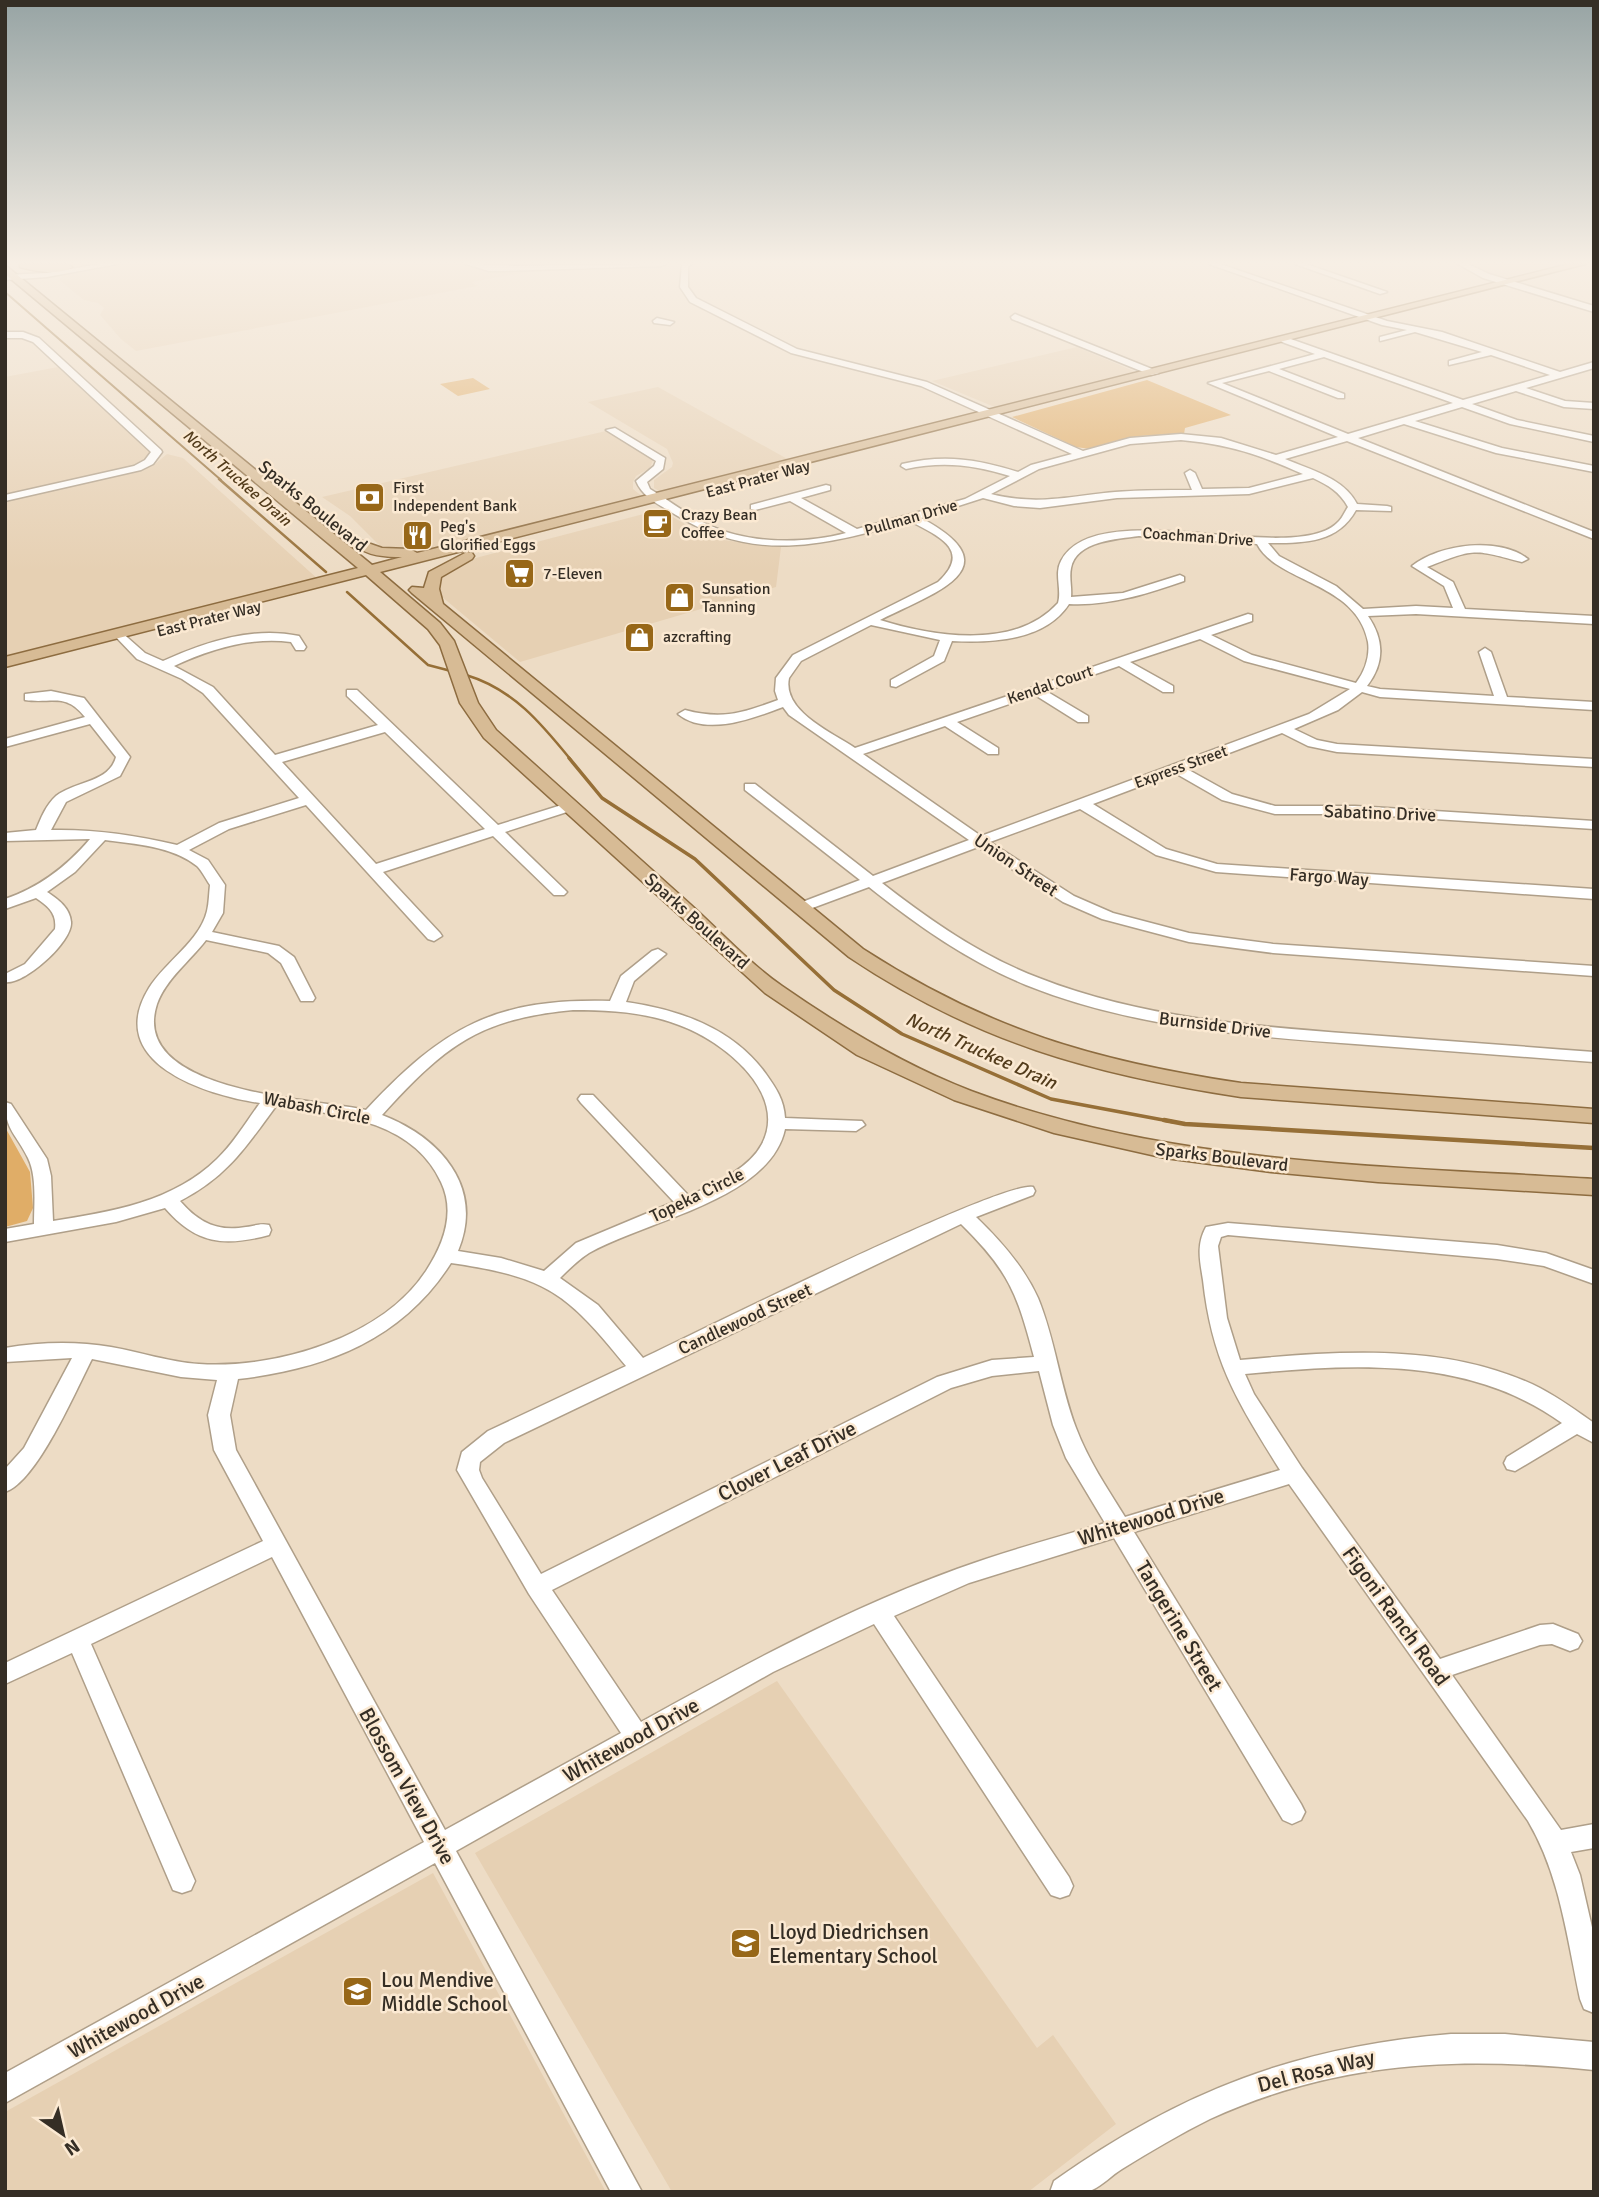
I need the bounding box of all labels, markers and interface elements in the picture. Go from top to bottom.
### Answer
water label: North Truckee Drain [179,425,296,531]
street label: Sparks Boulevard [254,455,372,557]
street label: East Prater Way [704,455,813,503]
place label: First Independent Bank [393,478,517,516]
bank icon: First Independent Bank [353,480,387,514]
street label: Pullman Drive [862,495,960,541]
place label: Crazy Bean Coffee [681,505,757,543]
cafe icon: Crazy Bean Coffee [641,507,675,541]
place label: Peg's Glorified Eggs [440,517,536,555]
restaurant icon: Peg's Glorified Eggs [400,519,434,553]
street label: Coachman Drive [1142,523,1254,551]
supermarket icon: 7-Eleven [503,557,537,591]
place label: 7-Eleven [543,564,602,584]
place label: Sunsation Tanning [702,579,770,617]
shop icon: Sunsation Tanning [662,581,696,615]
street label: East Prater Way [155,596,264,642]
shop icon: azcrafting [623,620,657,654]
place label: azcrafting [663,627,732,647]
street label: Kendal Court [1005,661,1096,709]
street label: Express Street [1132,741,1231,793]
street label: Sabatino Drive [1324,800,1436,826]
street label: Union Street [970,829,1062,901]
street label: Fargo Way [1289,863,1370,891]
street label: Sparks Boulevard [640,868,754,974]
water label: North Truckee Drain [902,1007,1061,1095]
street label: Burnside Drive [1158,1007,1272,1043]
street label: Wabash Circle [262,1087,372,1129]
street label: Sparks Boulevard [1154,1138,1290,1176]
street label: Topeka Circle [646,1163,748,1227]
street label: Candlewood Street [675,1278,815,1360]
street label: Clover Leaf Drive [714,1415,860,1507]
street label: Whitewood Drive [1075,1482,1227,1552]
street label: Figoni Ranch Road [1337,1541,1455,1691]
street label: Tangerine Street [1130,1556,1228,1696]
street label: Whitewood Drive [558,1692,704,1788]
street label: Blossom View Drive [353,1703,461,1869]
place label: Lloyd Diedrichsen Elementary School [769,1919,938,1969]
school or university icon: Lloyd Diedrichsen Elementary School [729,1927,763,1961]
place label: Lou Mendive Middle School [381,1967,508,2017]
street label: Whitewood Drive [63,1968,209,2064]
school or university icon: Lou Mendive Middle School [341,1975,375,2009]
street label: Del Rosa Way [1255,2044,1377,2098]
north arrow [28,2099,98,2169]
text: N [60,2134,84,2161]

